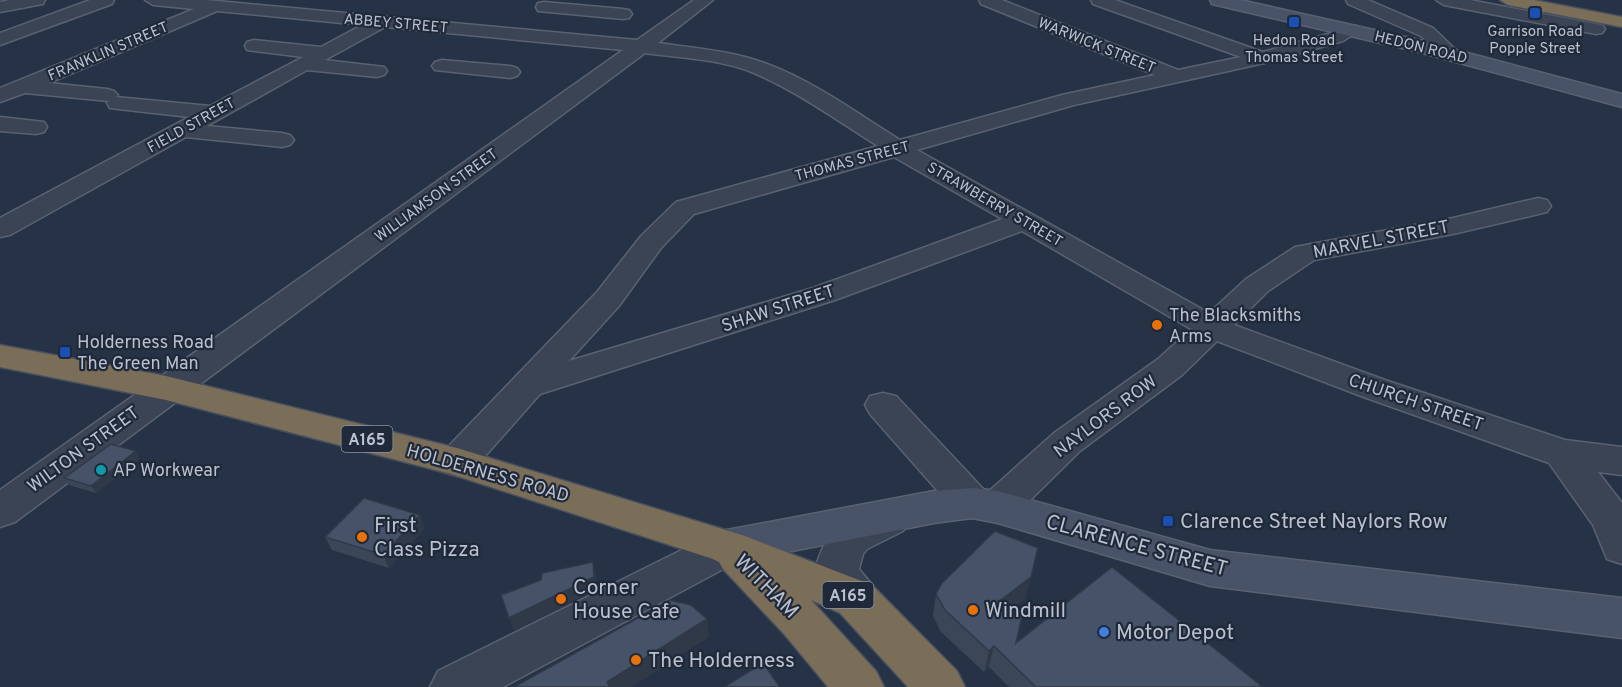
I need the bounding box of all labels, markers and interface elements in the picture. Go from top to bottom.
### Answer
marker: Garrison Road Popple Street [1528,6,1542,20]
street label: ABBEY STREET [343,10,449,39]
street label: WARWICK STREET [1035,14,1158,79]
marker: Hedon Road Thomas Street [1287,15,1301,29]
street label: FRANKLIN STREET [45,18,172,86]
place label: Garrison Road Popple Street [1487,23,1583,59]
street label: HEDON ROAD [1372,28,1469,69]
place label: Hedon Road Thomas Street [1245,32,1343,68]
street label: FIELD STREET [144,94,239,158]
street label: THOMAS STREET [793,138,912,187]
street label: WILLIAMSON STREET [372,145,502,247]
street label: STRAWBERRY STREET [923,159,1066,252]
street label: MARVEL STREET [1311,216,1451,265]
street label: SHAW STREET [719,280,838,339]
place label: The Blacksmiths Arms [1169,305,1302,349]
marker: The Blacksmiths Arms [1150,318,1164,332]
place label: Holderness Road The Green Man [77,332,214,376]
marker: Holderness Road The Green Man [58,345,72,359]
street label: CHURCH STREET [1345,370,1486,437]
street label: NAYLORS ROW [1050,371,1162,464]
street label: WILTON STREET [23,402,144,499]
road number: A165 [342,426,392,452]
street label: HOLDERNESS ROAD [404,440,572,509]
place label: AP Workwear [113,460,220,483]
marker: AP Workwear [94,463,108,477]
street label: CLARENCE STREET [1043,509,1230,584]
place label: Clarence Street Naylors Row [1180,509,1448,536]
place label: First Class Pizza [374,513,480,564]
marker: Clarence Street Naylors Row [1161,514,1175,528]
marker: First Class Pizza [355,530,369,544]
street label: WITHAM [728,549,804,625]
place label: Corner House Cafe [573,575,680,626]
road number: A165 [822,582,874,608]
marker: Corner House Cafe [554,592,568,606]
place label: Windmill [985,598,1066,625]
marker: Windmill [966,603,980,617]
place label: Motor Depot [1116,620,1234,647]
marker: Motor Depot [1097,625,1111,639]
place label: The Holderness [648,648,795,675]
marker: The Holderness [629,653,643,667]

